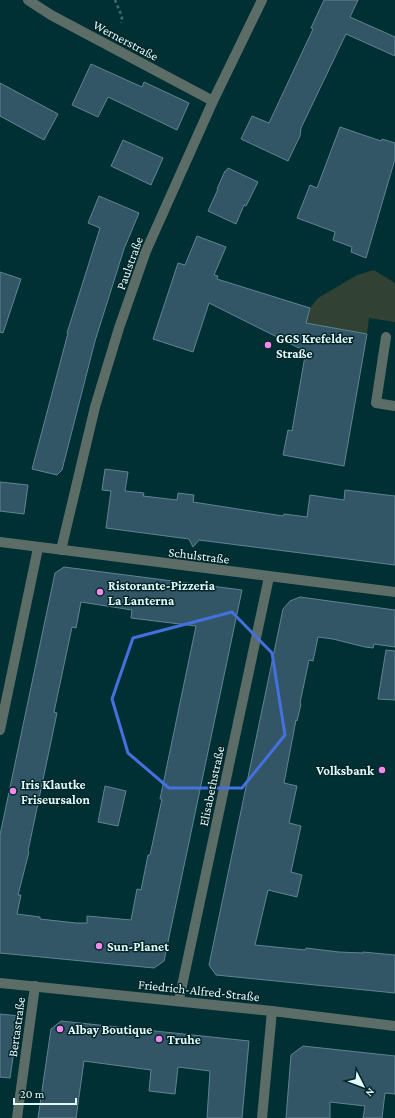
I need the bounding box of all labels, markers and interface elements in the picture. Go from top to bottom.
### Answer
street label: Wernerstraße [91,17,161,64]
street label: Paulstraße [113,234,146,292]
place label: GGS Krefelder Straße [276,331,354,361]
marker: GGS Krefelder Straße [263,340,273,350]
street label: Schulstraße [168,544,231,567]
place label: Ristorante-Pizzeria La Lanterna [108,578,216,608]
marker: Ristorante-Pizzeria La Lanterna [95,587,105,597]
street label: Elisabethstraße [196,744,227,827]
place label: Volksbank [315,763,375,778]
marker: Volksbank [377,765,387,775]
place label: Iris Klautke Friseursalon [21,777,91,807]
marker: Iris Klautke Friseursalon [8,786,18,796]
place label: Sun-Planet [107,939,169,954]
marker: Sun-Planet [94,941,104,951]
street label: Friedrich-Alfred-Straße [138,977,261,1004]
street label: Bertastraße [5,996,28,1058]
place label: Albay Boutique [67,1022,152,1037]
marker: Albay Boutique [55,1024,65,1034]
place label: Truhe [167,1032,201,1047]
marker: Truhe [154,1034,164,1044]
north arrow [343,1066,383,1106]
scale bar [14,1080,76,1106]
text: N [363,1086,377,1100]
text: 20 m [20,1087,45,1101]

